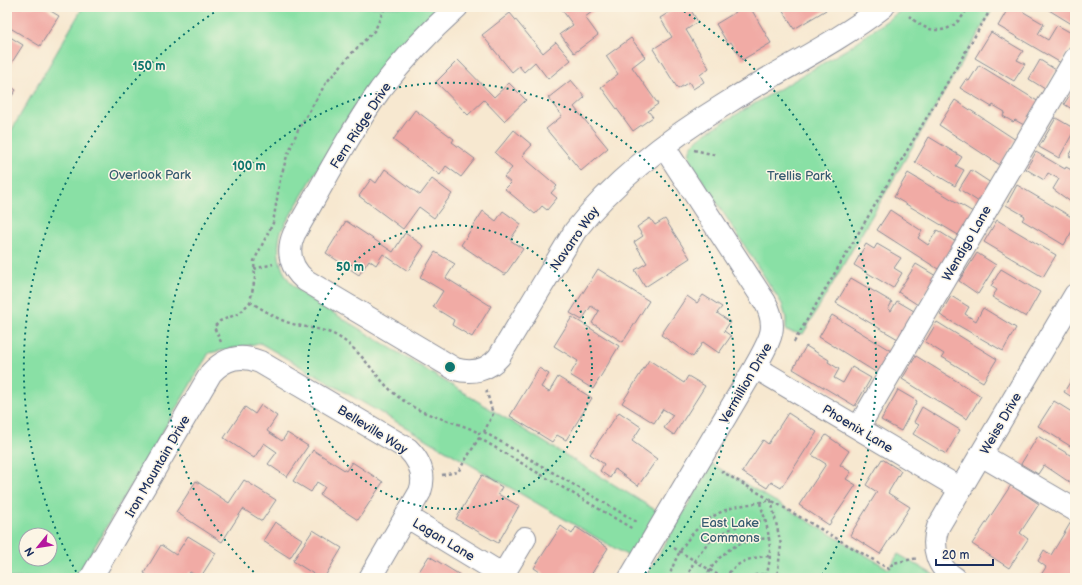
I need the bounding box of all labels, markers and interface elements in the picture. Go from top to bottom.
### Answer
text: 150 m [133,59,165,74]
street label: Fern Ridge Drive [327,79,395,172]
text: 100 m [232,159,266,174]
park label: Overlook Park [109,167,192,183]
park label: Trellis Park [767,168,832,184]
street label: Navarro Way [547,203,603,274]
street label: Wendigo Lane [939,203,995,284]
text: 50 m [336,260,364,275]
street label: Vermillion Drive [716,340,776,427]
centre of rings [443,360,457,374]
street label: Weiss Drive [977,389,1025,457]
street label: Phoenix Lane [819,401,896,456]
street label: Belleville Way [334,402,411,458]
street label: Iron Mountain Drive [122,412,194,520]
street label: Lagan Lane [410,515,478,565]
park label: East Lake Commons [700,515,760,546]
north arrow [18,527,58,567]
scale bar [936,541,993,567]
text: N [22,545,37,559]
text: 20 m [942,548,969,563]

